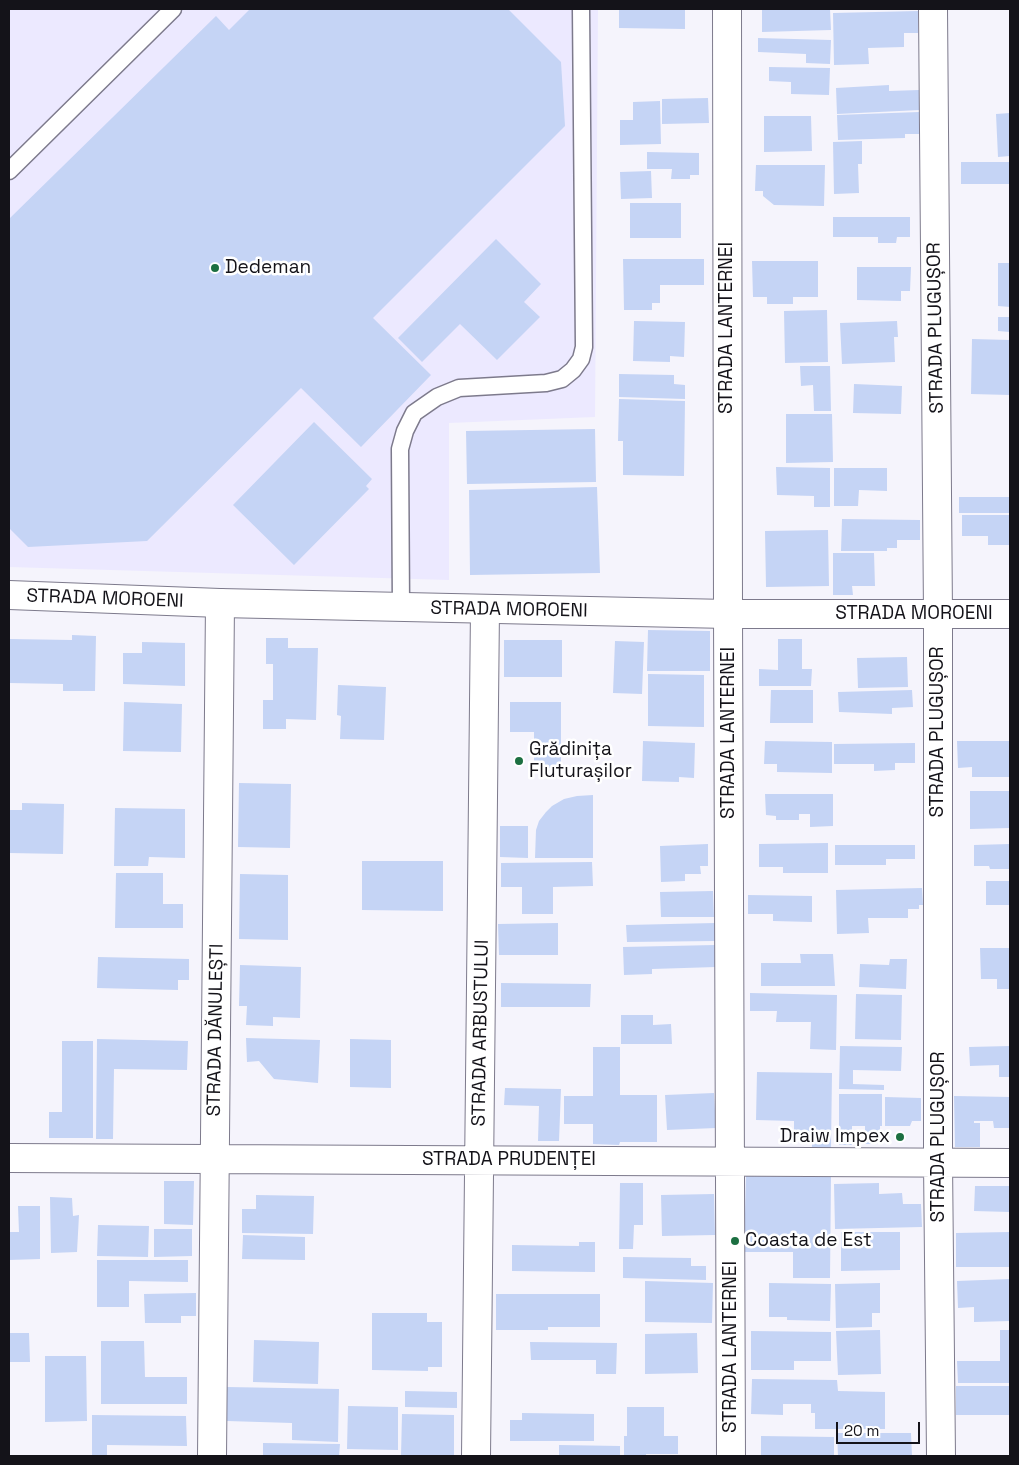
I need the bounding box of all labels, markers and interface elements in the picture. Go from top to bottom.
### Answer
street label: STRADA LANTERNEI [716,242,738,414]
street label: STRADA PLUGUȘOR [923,242,949,414]
place label: Dedeman [225,257,311,279]
marker: Dedeman [209,262,221,274]
street label: STRADA MOROENI [26,585,184,613]
street label: STRADA MOROENI [430,597,588,623]
street label: STRADA MOROENI [835,603,993,625]
street label: STRADA PLUGUȘOR [927,646,949,818]
street label: STRADA LANTERNEI [718,647,740,819]
place label: Grădinița Fluturașilor [529,739,632,783]
marker: Grădinița Fluturașilor [513,755,525,767]
street label: STRADA ARBUSTULUI [468,939,494,1127]
street label: STRADA DĂNULEȘTI [203,943,229,1117]
street label: STRADA PLUGUȘOR [928,1051,950,1223]
place label: Draiw Impex [780,1126,890,1148]
marker: Draiw Impex [894,1131,906,1143]
street label: STRADA PRUDENȚEI [422,1149,596,1171]
place label: Coasta de Est [745,1230,872,1252]
marker: Coasta de Est [729,1235,741,1247]
street label: STRADA LANTERNEI [720,1261,742,1433]
scale bar [839,1412,923,1444]
text: 20 m [844,1421,879,1440]

